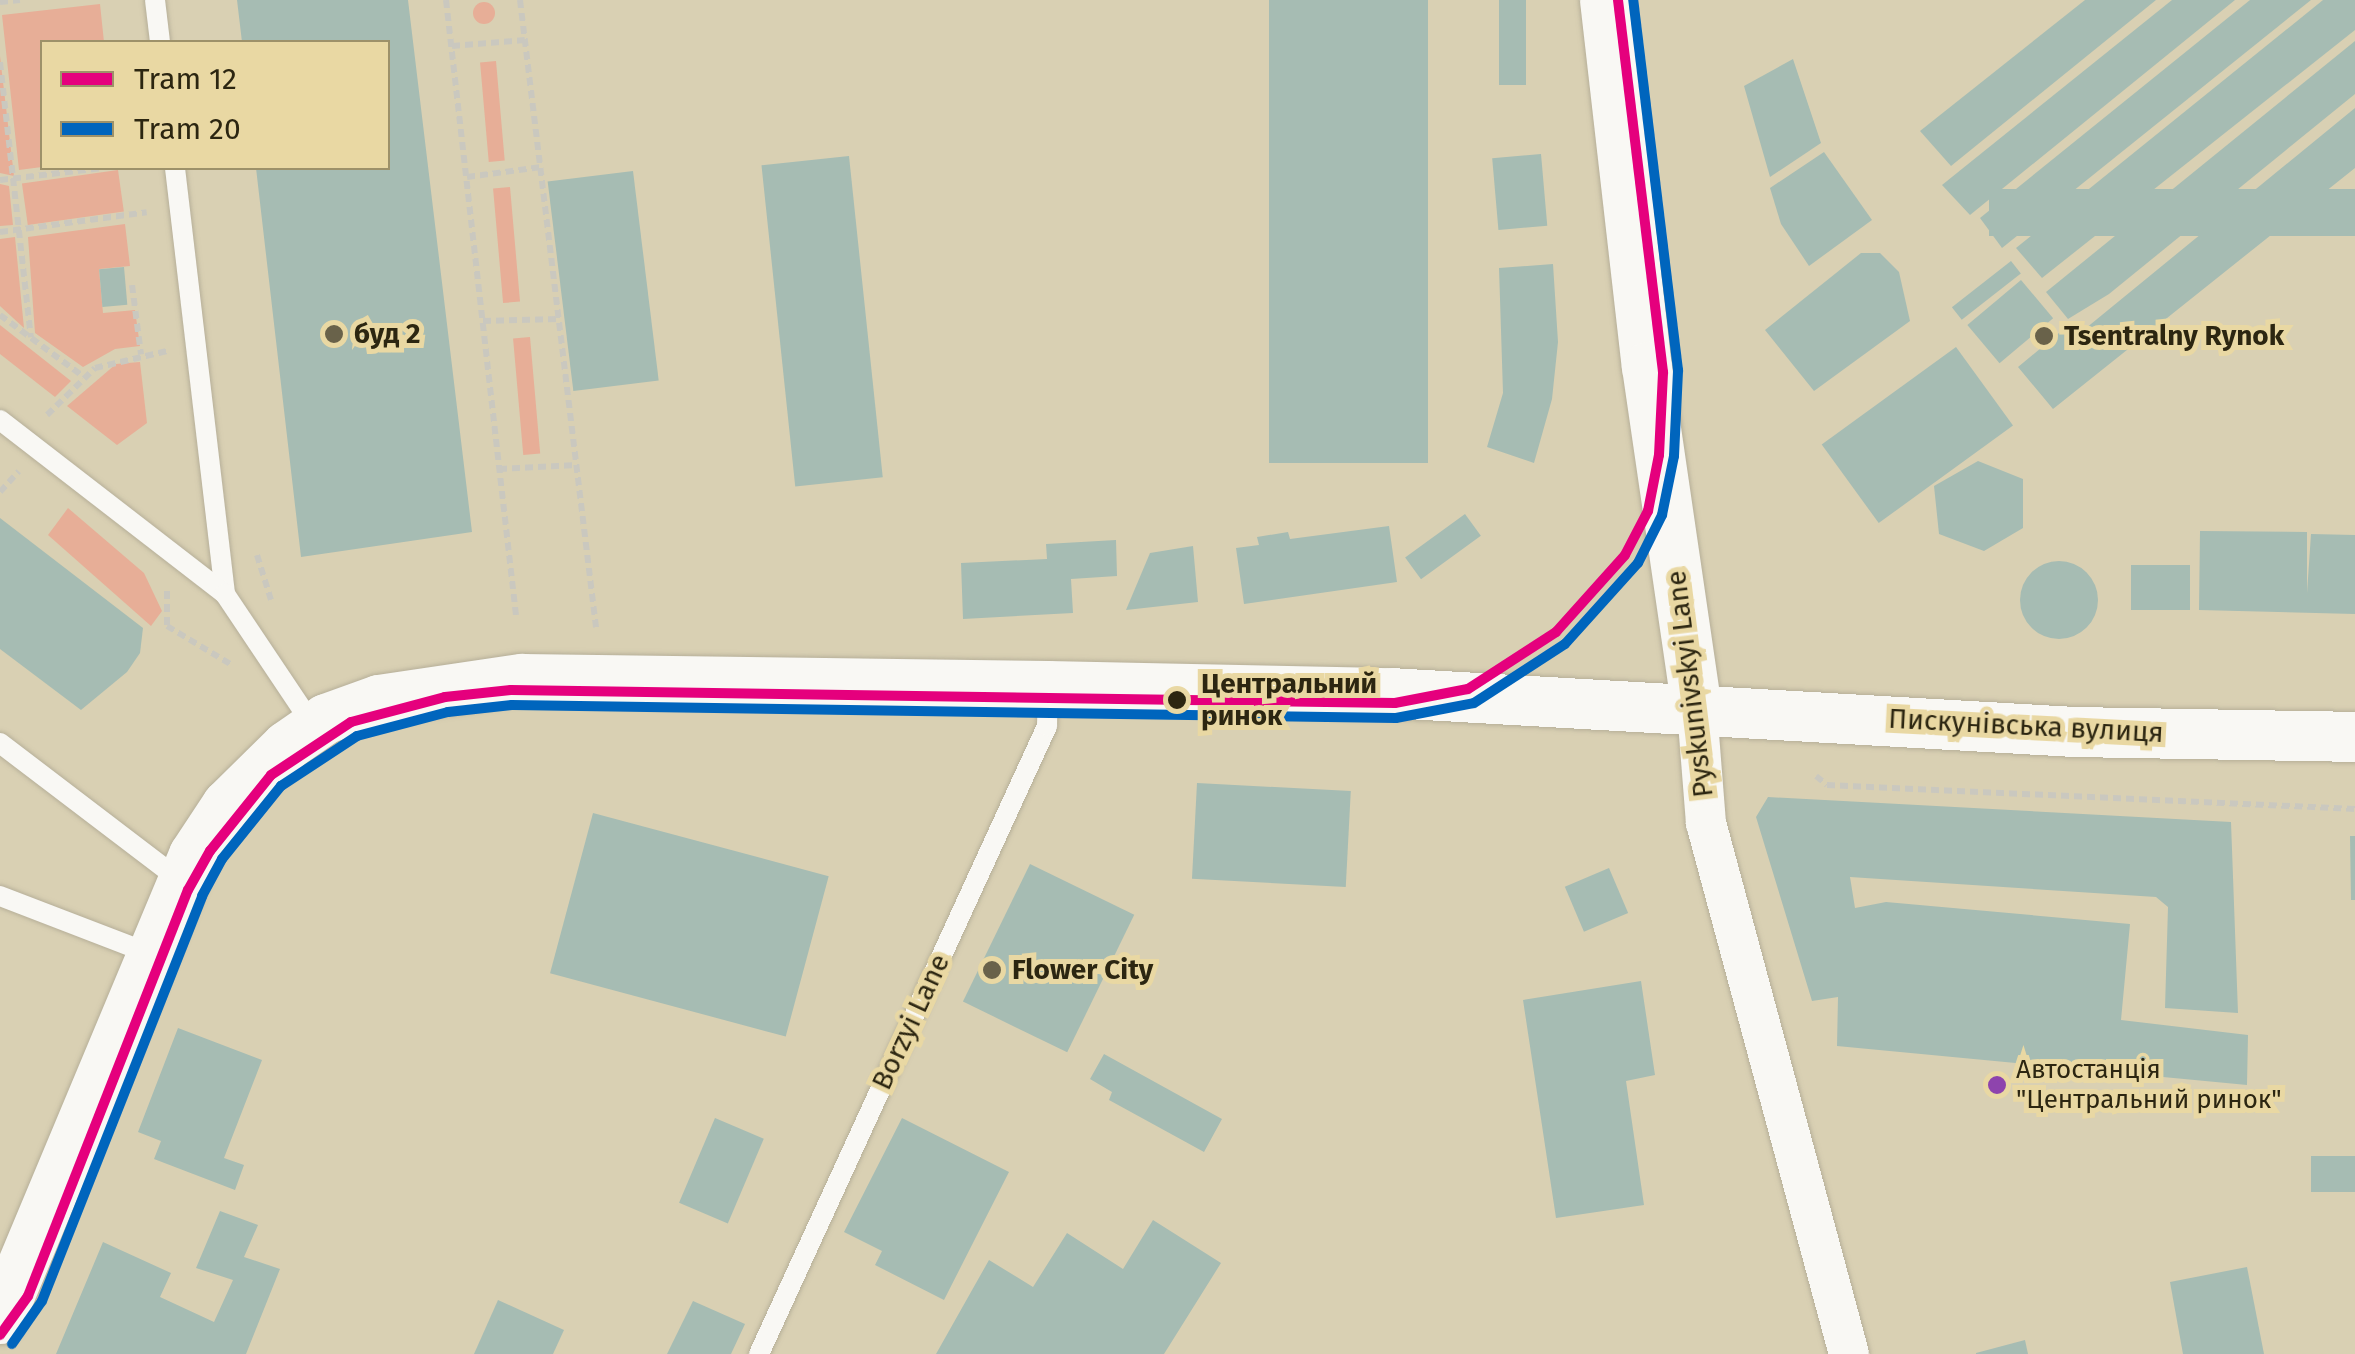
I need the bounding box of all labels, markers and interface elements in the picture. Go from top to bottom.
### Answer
legend [40,40,390,170]
text: Tram 12 [134,61,237,97]
text: Tram 20 [134,111,241,147]
place label: буд 2 [354,317,420,351]
place label: Tsentralny Rynok [2064,319,2284,353]
marker: буд 2 [323,323,345,345]
marker: Tsentralny Rynok [2033,325,2055,347]
street label: Pyskunivskyi Lane [1659,569,1721,799]
place label: Центральний ринок [1201,667,1377,733]
marker: Центральний ринок [1162,685,1192,715]
street label: Пискунівська вулиця [1887,702,2165,750]
street label: Borzyi Lane [865,949,957,1095]
place label: Flower City [1012,953,1153,987]
marker: Flower City [981,959,1003,981]
place label: Автостанція "Центральний ринок" [2016,1054,2282,1116]
marker: Автостанція "Центральний ринок" [1987,1075,2007,1095]

